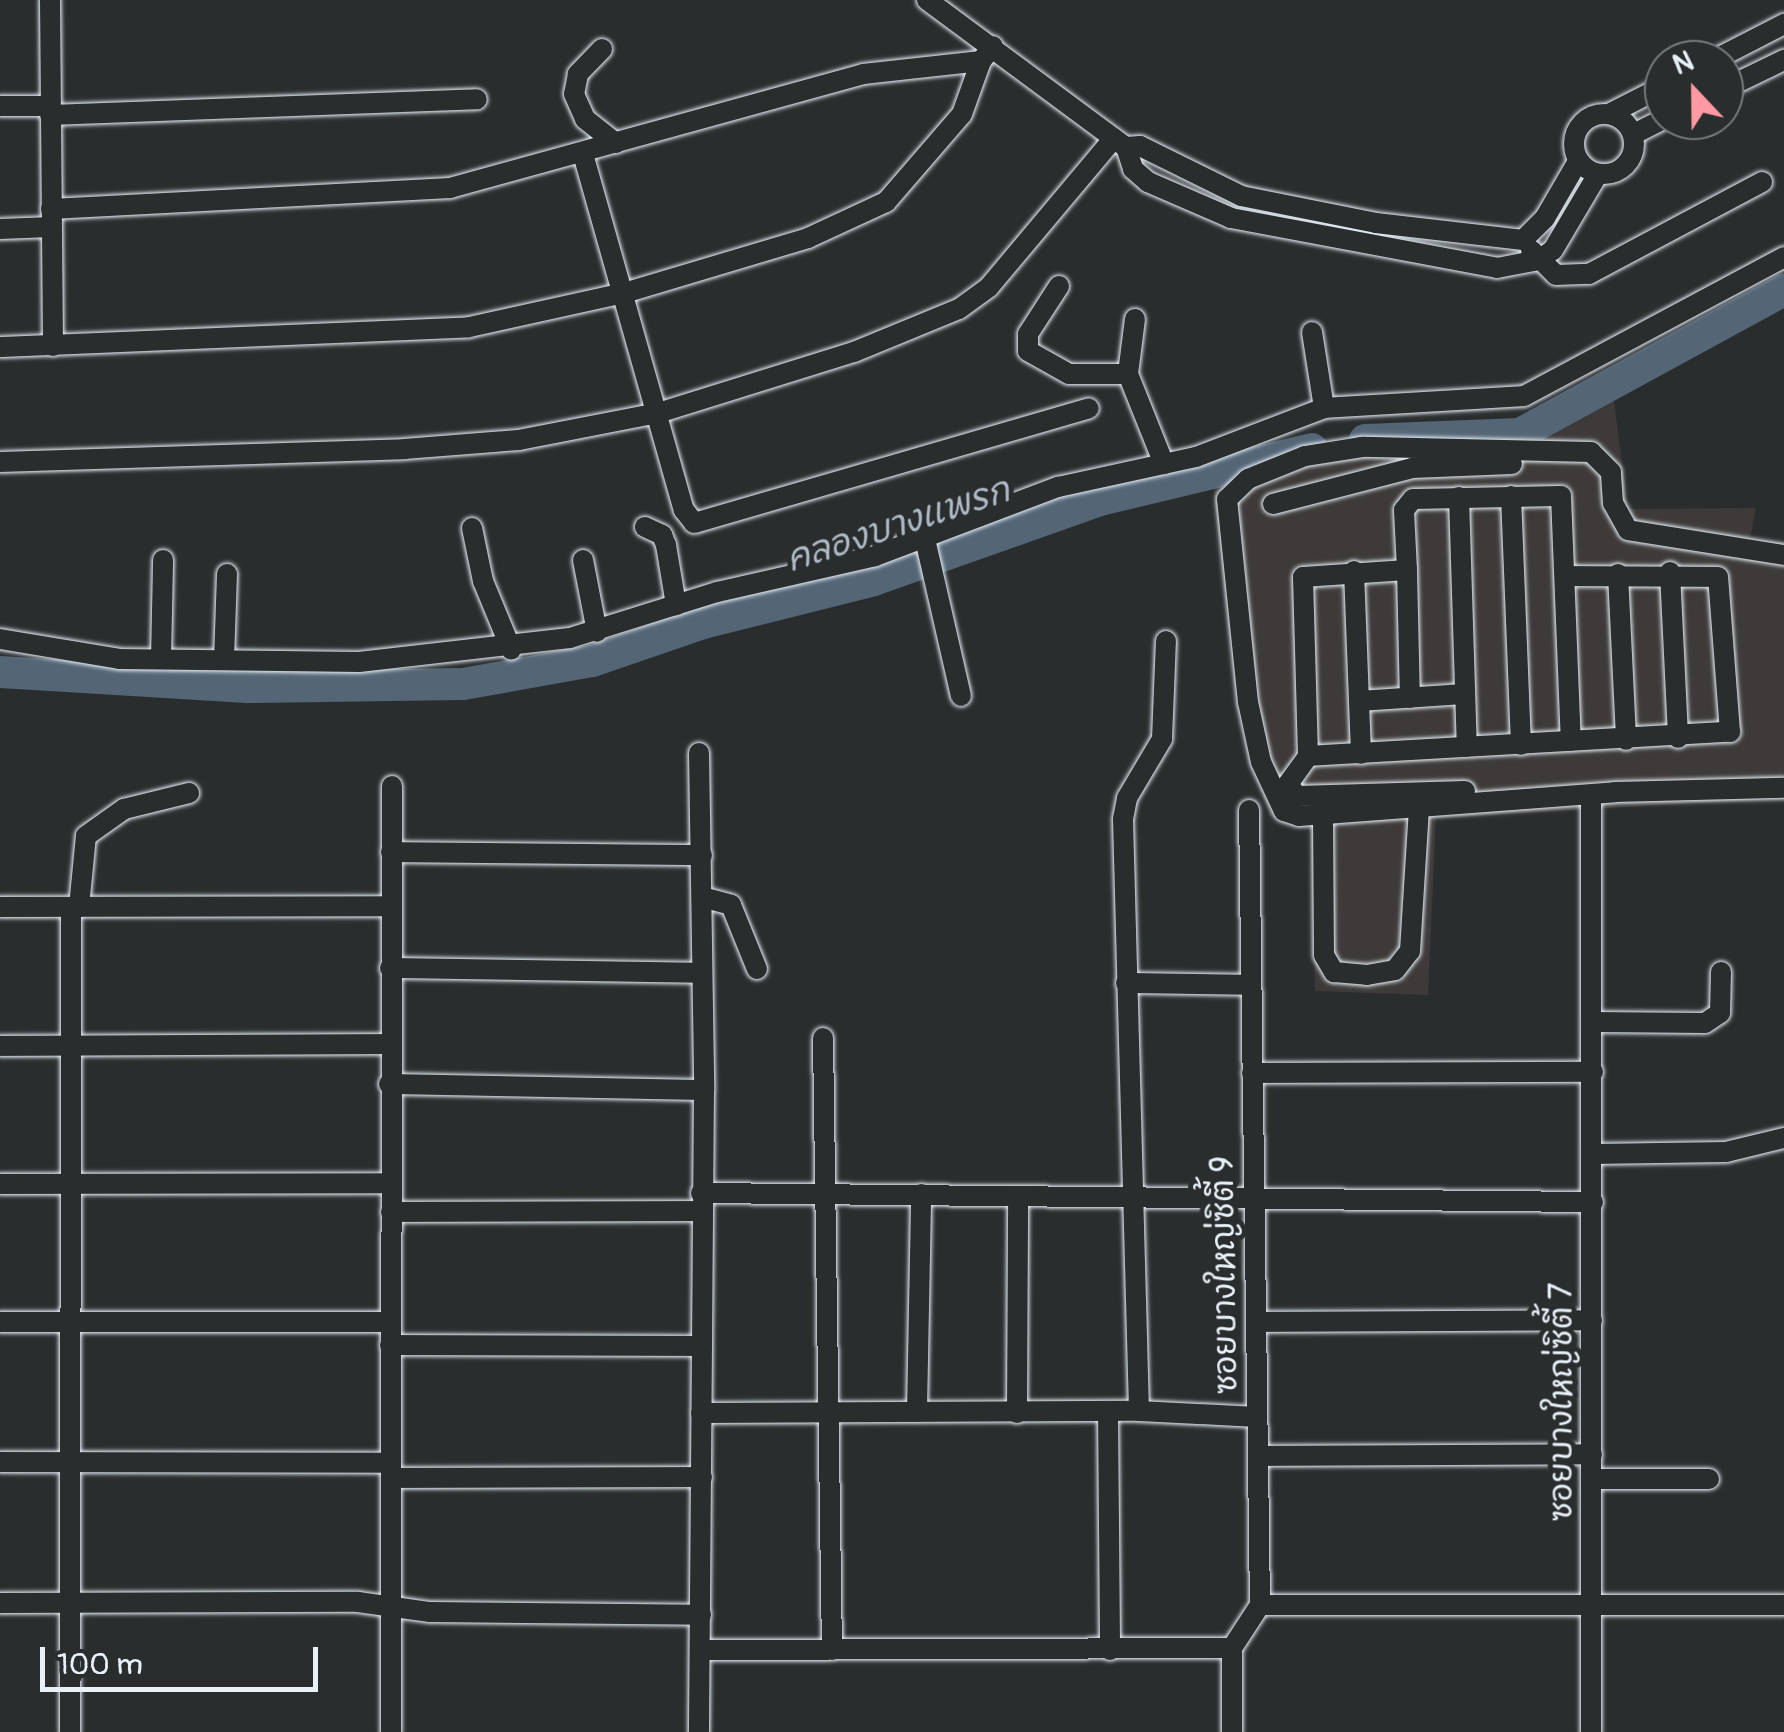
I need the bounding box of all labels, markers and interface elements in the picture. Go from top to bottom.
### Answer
north arrow [1644,40,1744,140]
text: N [1668,44,1699,83]
water label: คลองบางแพรก [781,469,1015,581]
street label: ซอยบางใหญ่ซิตี้ 9 [1204,1156,1246,1394]
street label: ซอยบางใหญ่ซิตี้ 7 [1543,1283,1581,1521]
scale bar [45,1627,322,1689]
text: 100 m [57,1646,143,1683]

